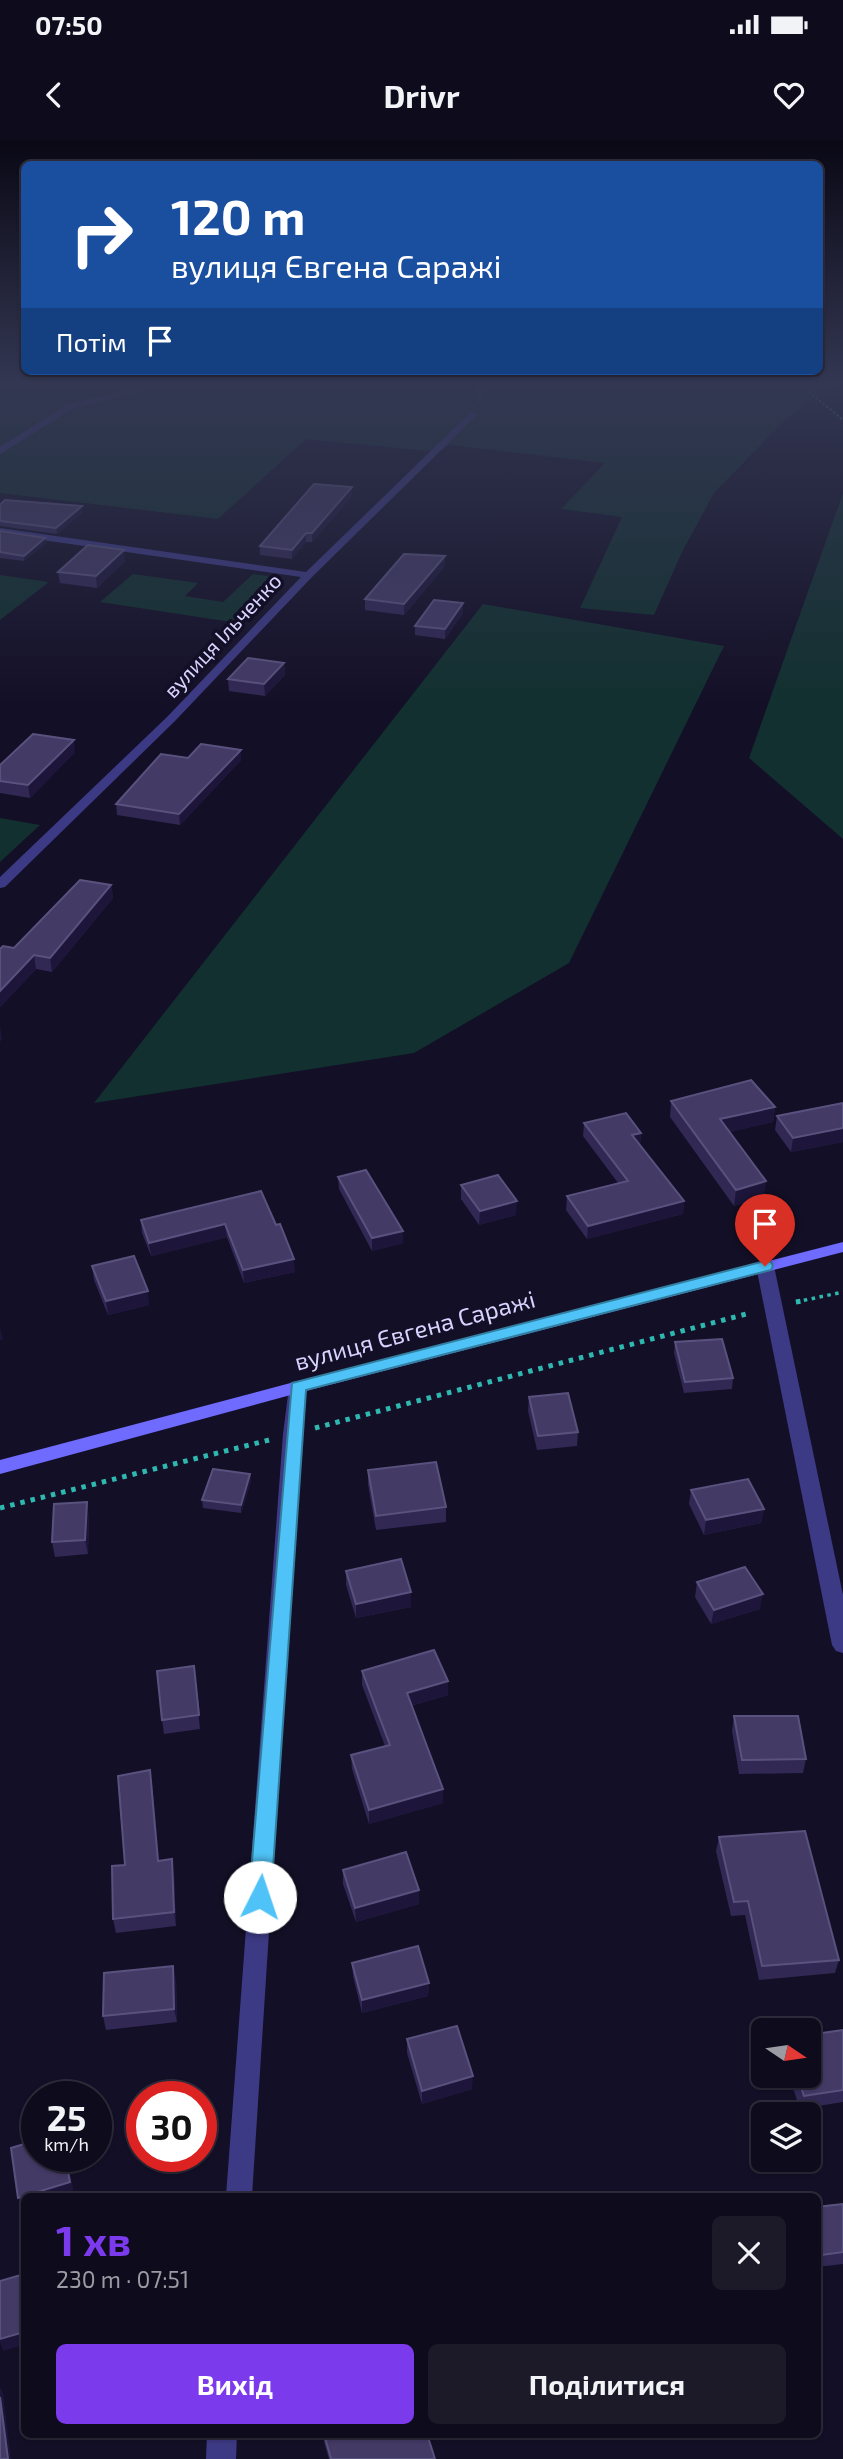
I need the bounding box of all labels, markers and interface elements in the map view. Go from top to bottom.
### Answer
text: 07:50 [35,9,103,40]
icon: back [35,76,73,114]
text: Drivr [383,76,460,114]
icon: heart [770,76,808,114]
text: 120 m [171,186,305,245]
icon: right [56,189,147,280]
text: вулиця Євгена Саражі [171,246,502,284]
icon: arrive [141,322,179,360]
text: Потім [56,326,127,357]
street label: вулиця Ільченко [158,568,287,703]
pin [735,1194,795,1266]
icon: arrive [746,1205,784,1243]
street label: вулиця Євгена Саражі [291,1283,538,1377]
position arrow [223,1860,297,1934]
north arrow [751,2018,821,2088]
map controls [751,2018,821,2172]
speed limit sign: 30 [126,2081,217,2172]
text: 25 [47,2096,86,2138]
button: layers [751,2102,821,2172]
text: km/h [44,2133,89,2155]
text: 1 хв [56,2214,131,2264]
button: close [712,2216,786,2290]
text: 230 m · 07:51 [56,2265,189,2293]
button: Вихід [56,2344,414,2424]
button: Поділитися [428,2344,786,2424]

